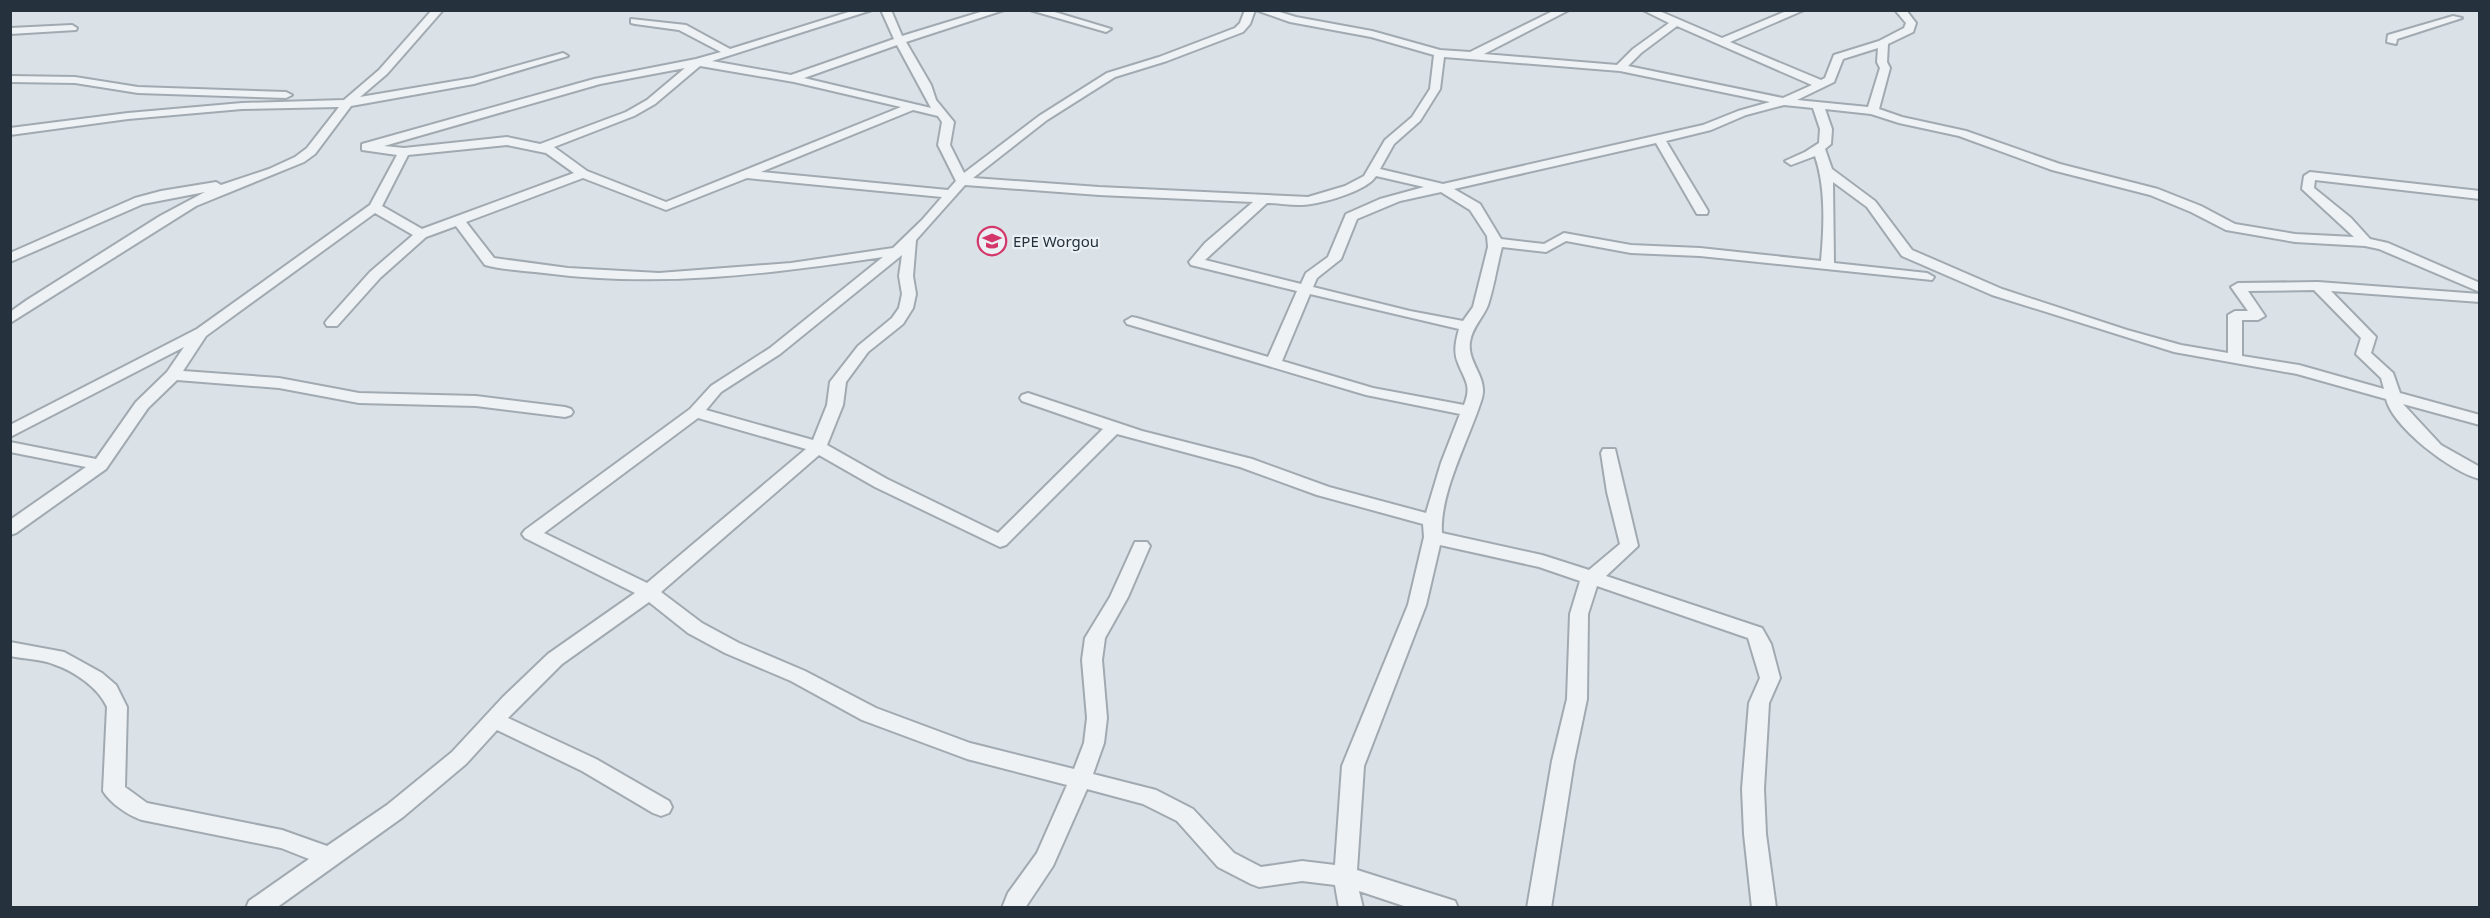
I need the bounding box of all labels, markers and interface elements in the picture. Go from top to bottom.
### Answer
school or university icon: EPE Worgou [976,225,1008,257]
place label: EPE Worgou [1013,231,1099,251]

